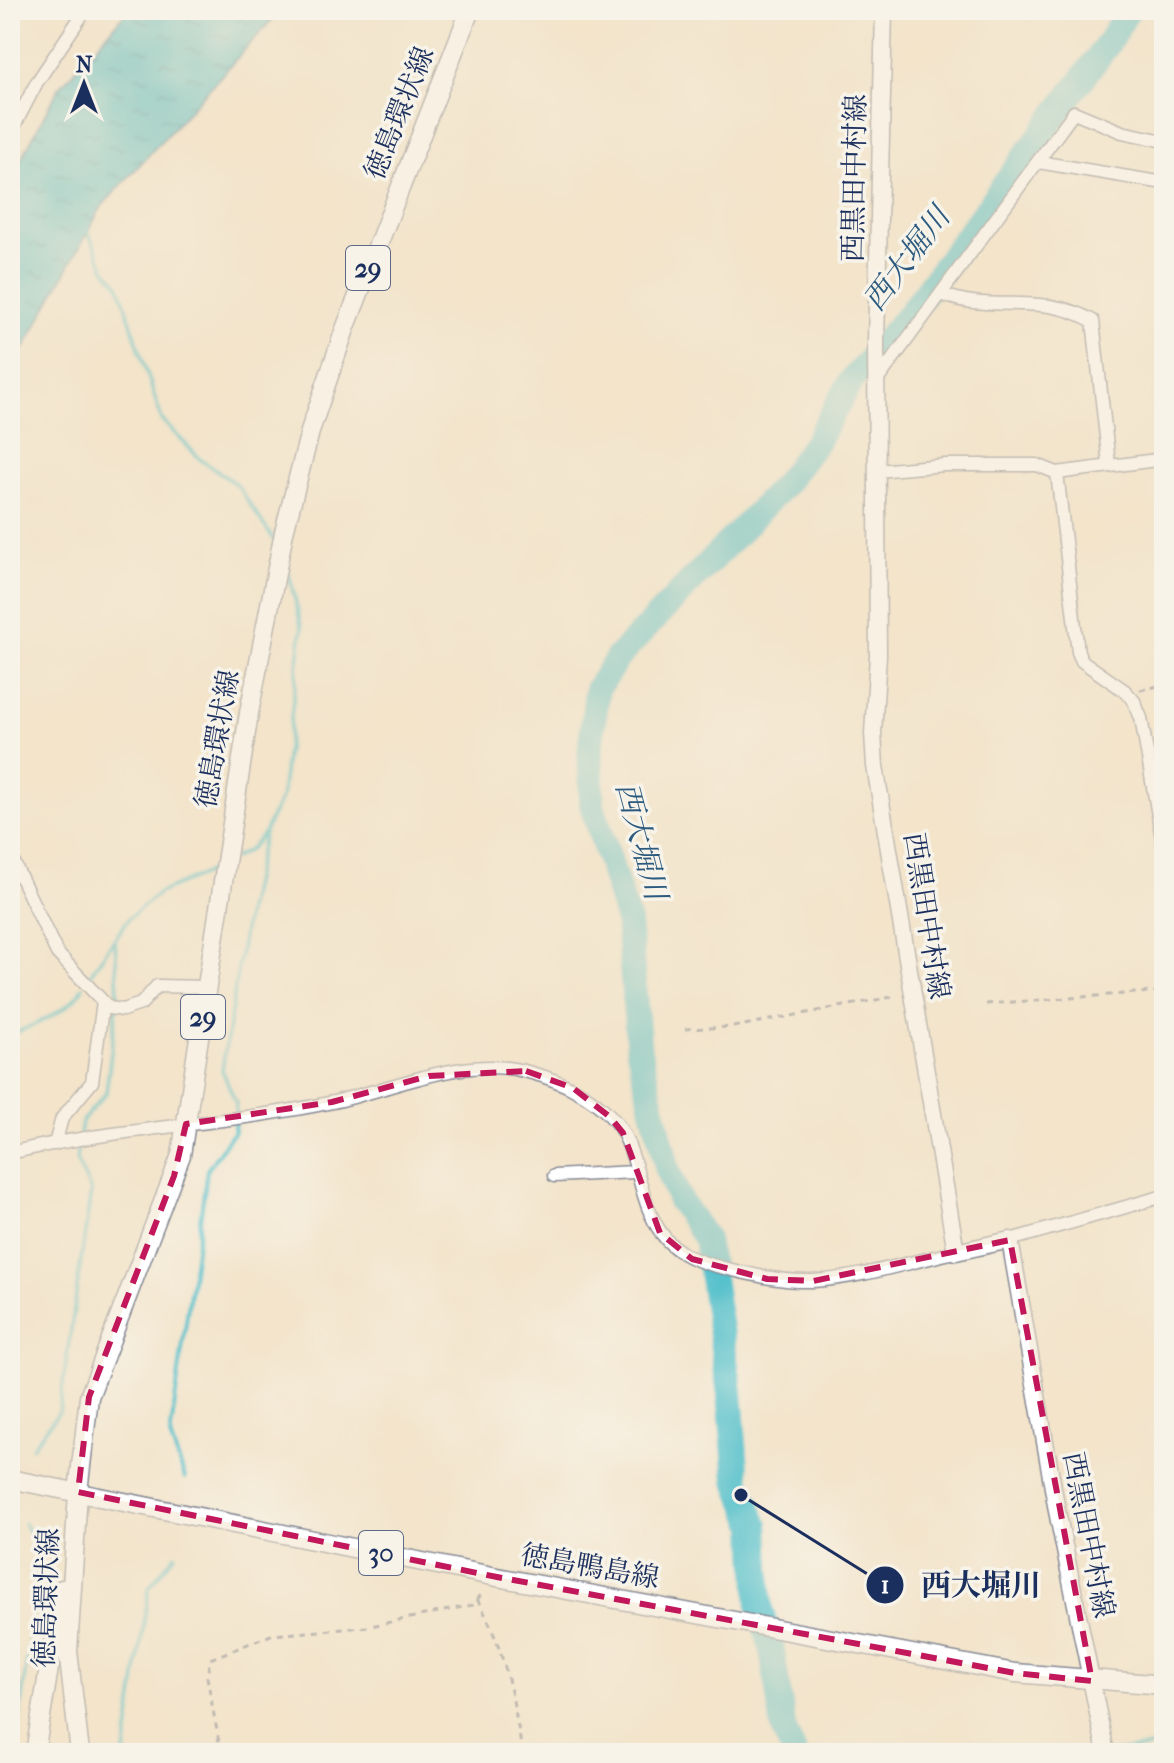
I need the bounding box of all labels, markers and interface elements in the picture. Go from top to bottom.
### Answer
street label: 徳島環状線 [357,42,441,184]
north arrow [44,44,124,124]
text: N [76,52,93,78]
street label: 西黒田中村線 [836,94,872,262]
water label: 西大堀川 [857,198,959,317]
road number: 29 [346,246,390,290]
street label: 徳島環状線 [189,667,245,811]
water label: 西大堀川 [609,779,674,906]
street label: 西黒田中村線 [898,830,956,1002]
road number: 29 [181,995,225,1039]
street label: 西黒田中村線 [1057,1449,1121,1621]
street label: 徳島環状線 [27,1527,65,1669]
road number: 30 [359,1531,403,1575]
street label: 徳島鴨島線 [518,1538,662,1594]
callout: 西大堀川 [865,1558,1057,1612]
text: 西大堀川 [921,1568,1041,1603]
text: 1 [881,1571,889,1599]

